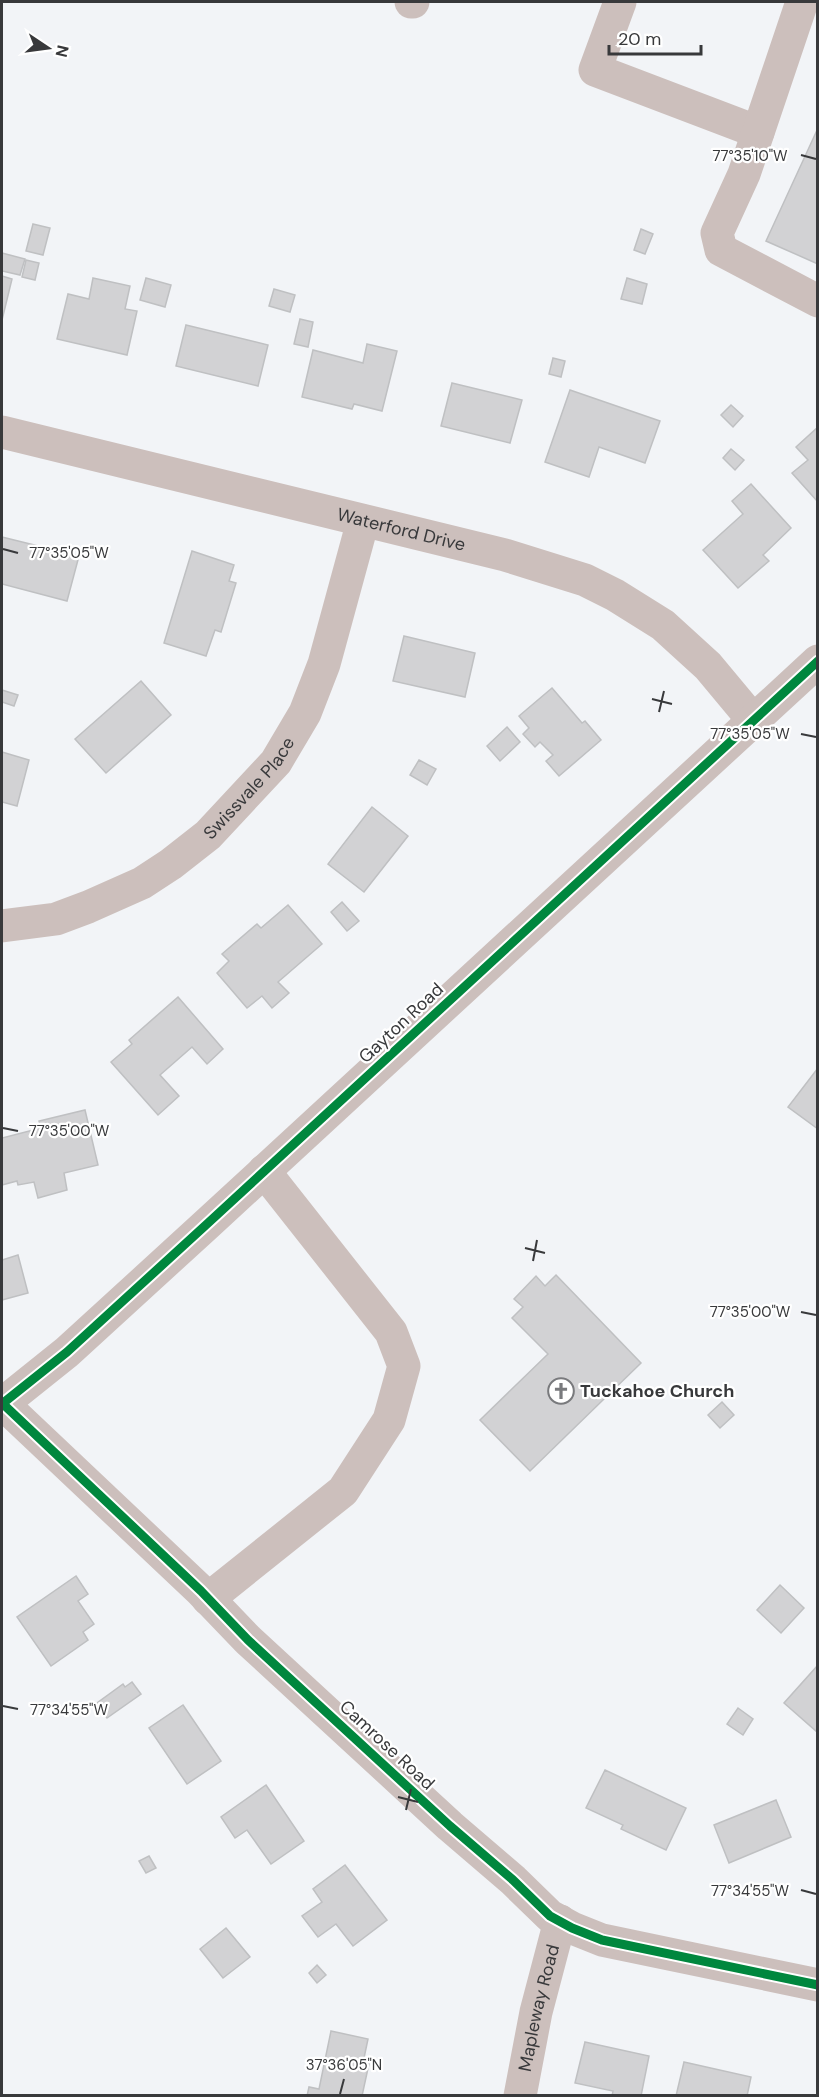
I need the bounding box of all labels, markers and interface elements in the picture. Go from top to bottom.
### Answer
north arrow [18,18,78,78]
scale bar [609,18,700,56]
text: 20 m [618,27,661,51]
text: N [51,43,74,59]
text: 77°35'10"W [712,146,788,166]
street label: Waterford Drive [335,502,468,557]
text: 77°35'05"W [29,543,109,563]
text: 77°35'05"W [710,724,790,744]
street label: Swissvale Place [198,732,300,845]
street label: Gayton Road [353,978,449,1068]
text: 77°35'00"W [29,1121,110,1141]
text: 77°35'00"W [710,1302,791,1322]
church icon: Tuckahoe Church [546,1376,576,1406]
place label: Tuckahoe Church [580,1379,734,1403]
street label: Camrose Road [334,1695,440,1795]
text: 77°34'55"W [30,1700,108,1720]
text: 77°34'55"W [711,1881,789,1901]
street label: Mapleway Road [513,1942,565,2074]
text: 37°36'05"N [306,2055,382,2075]

